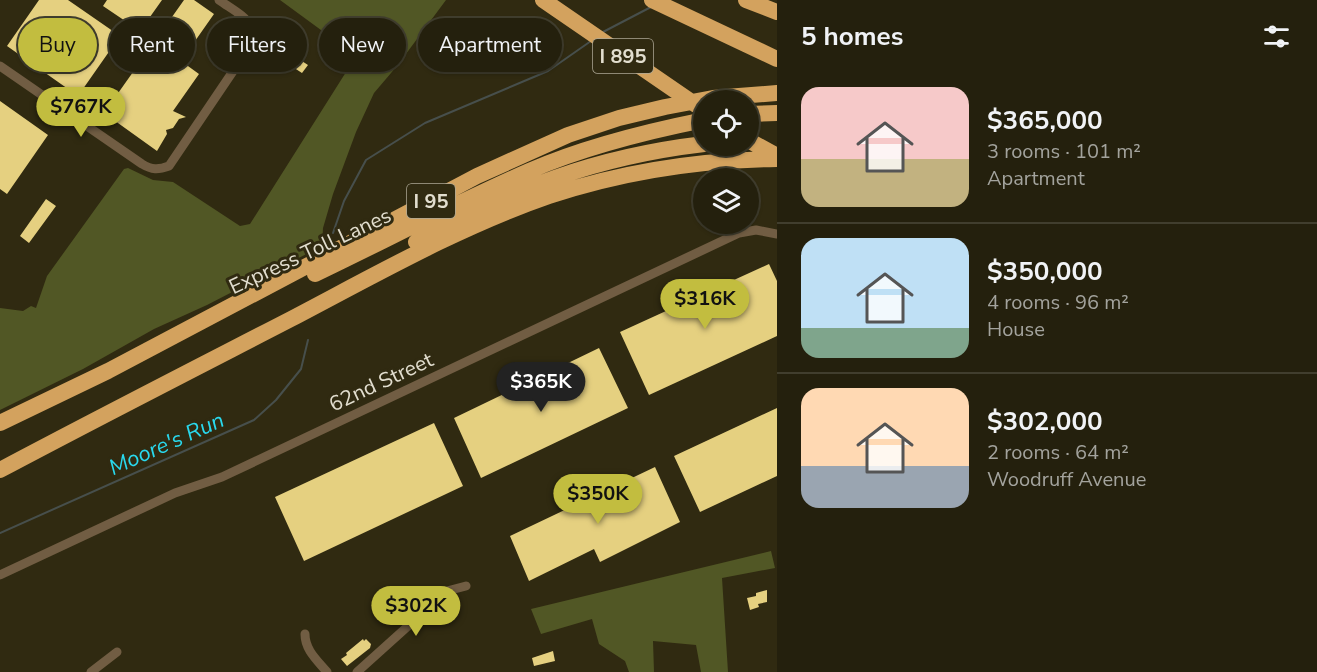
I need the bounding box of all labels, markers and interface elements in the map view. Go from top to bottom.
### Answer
chip: Buy [18,18,97,72]
chip: Rent [109,18,195,72]
chip: Filters [207,18,307,72]
chip: New [319,18,406,72]
chip: Apartment [418,18,562,72]
text: 5 homes [801,19,903,54]
icon: filters [1260,20,1293,53]
road number: I 895 [593,39,653,73]
pin: $767K [39,87,123,138]
map controls [693,90,759,234]
button: locate [693,90,759,156]
text: $767K [50,93,112,120]
text: $365,000 [987,103,1103,138]
icon: home [849,111,921,183]
text: 3 rooms · 101 m² [987,138,1141,165]
text: Apartment [987,165,1085,192]
button: layers [693,168,759,234]
road number: I 95 [407,184,455,218]
street label: Express Toll Lanes [224,201,396,301]
text: $350,000 [987,254,1103,289]
icon: home [849,262,921,334]
pin: $316K [663,279,747,330]
text: $316K [674,285,736,312]
text: 4 rooms · 96 m² [987,289,1129,316]
text: House [987,316,1045,343]
street label: 62nd Street [324,345,438,418]
pin: $365K [499,362,583,413]
text: $365K [510,368,572,395]
text: $302,000 [987,404,1103,439]
water label: Moore's Run [104,405,229,483]
icon: home [849,412,921,484]
text: 2 rooms · 64 m² [987,439,1129,466]
text: Woodruff Avenue [987,466,1146,493]
pin: $350K [556,474,640,525]
text: $350K [567,480,629,507]
pin: $302K [374,586,458,637]
text: $302K [385,592,447,619]

